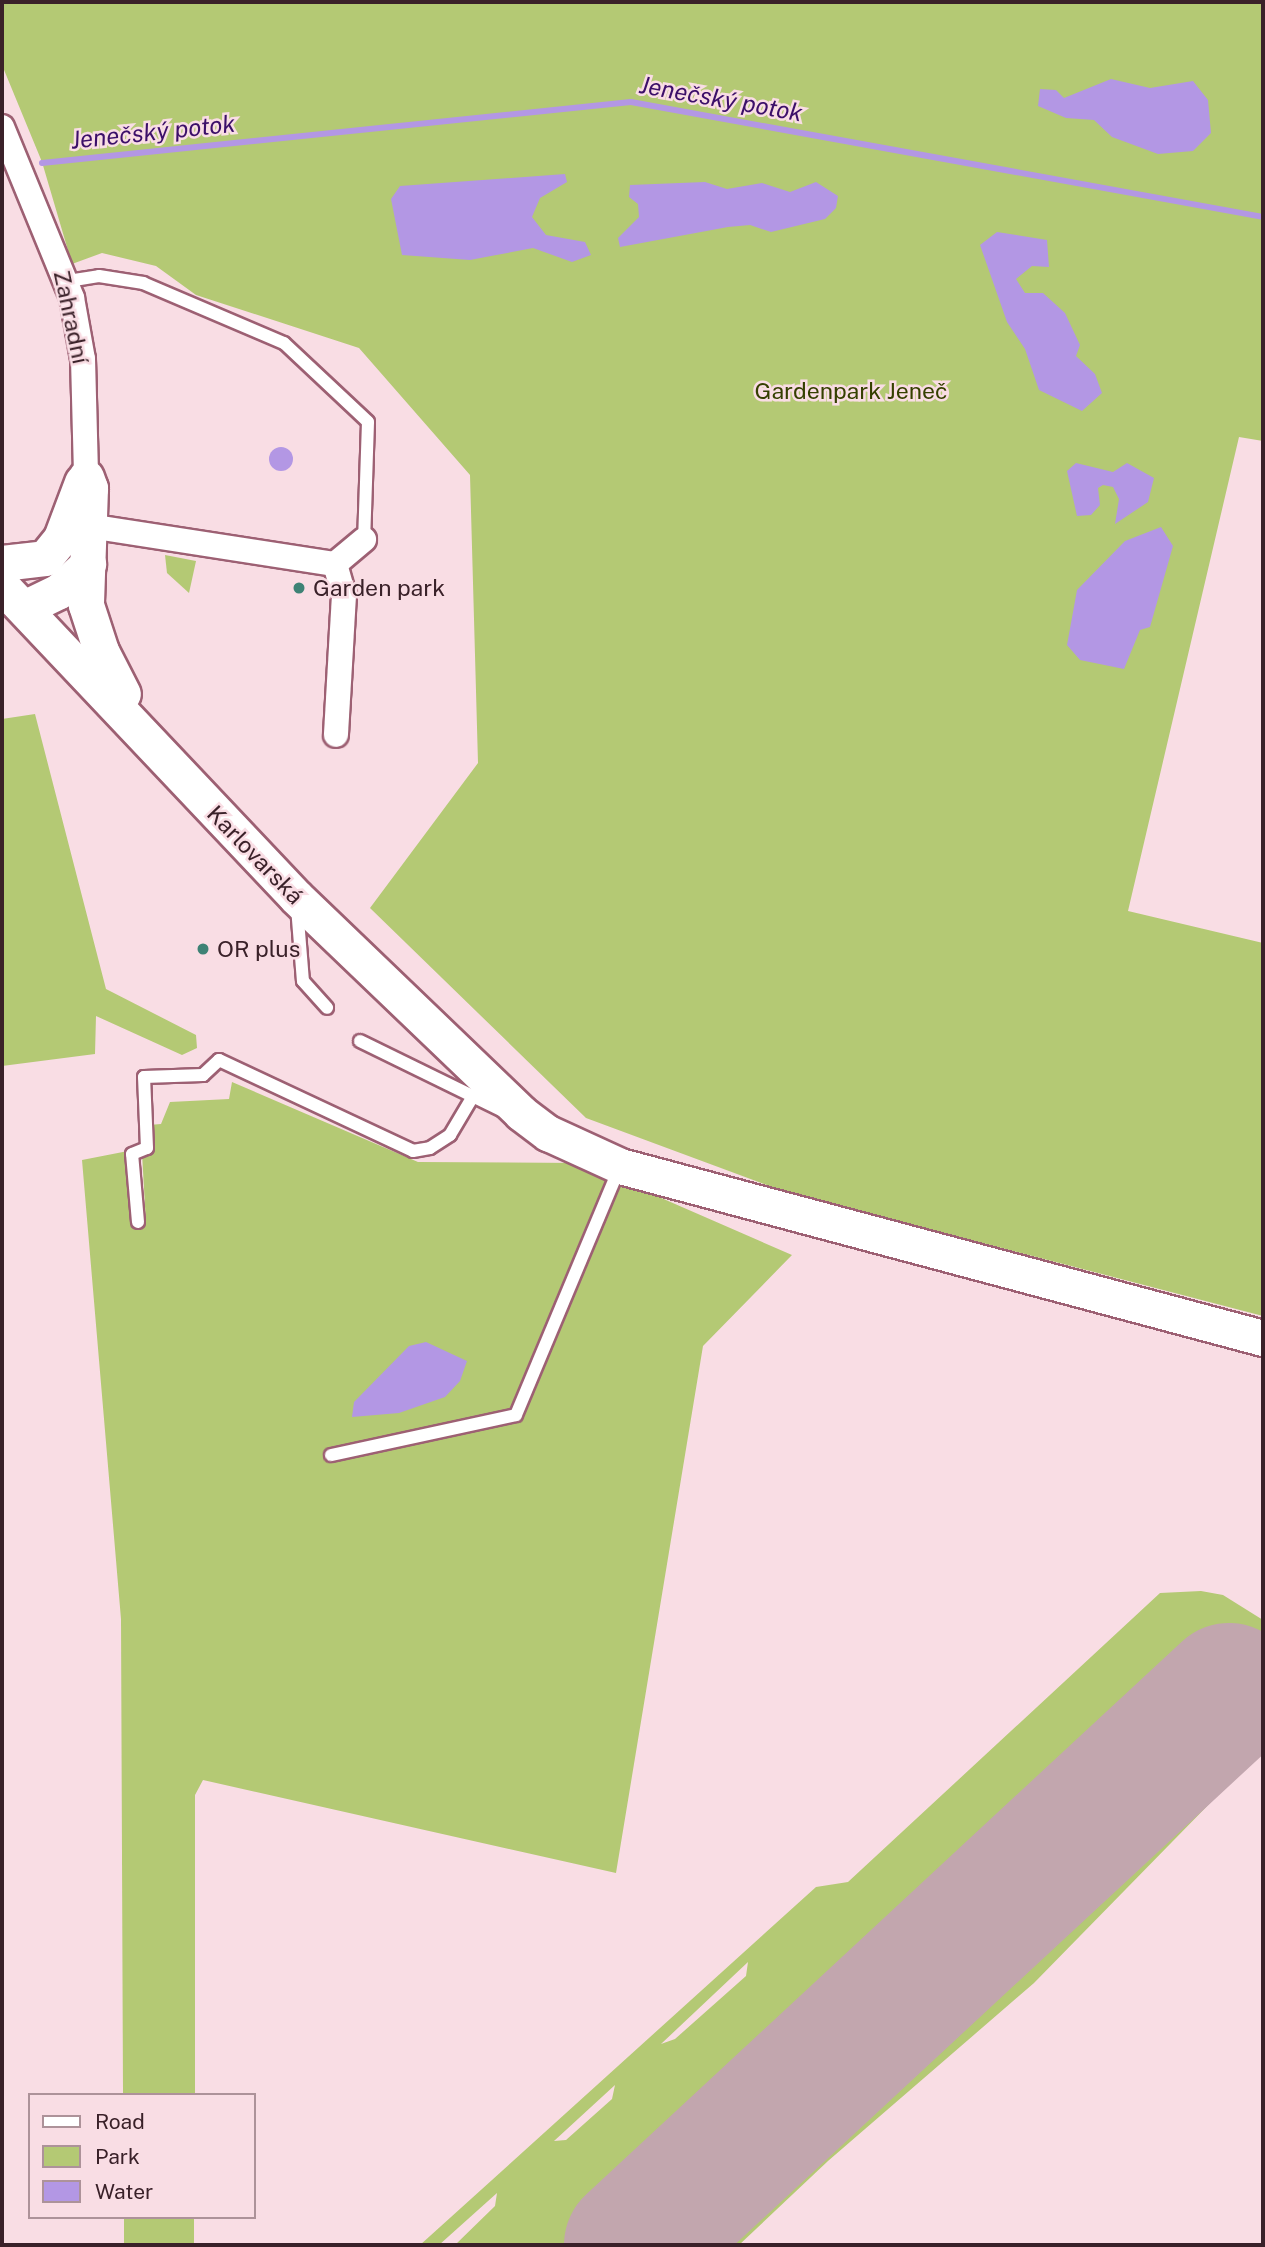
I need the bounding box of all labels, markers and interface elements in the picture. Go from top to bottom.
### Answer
water label: Jenečský potok [637,70,805,128]
water label: Jenečský potok [69,109,237,155]
street label: Zahradní [48,268,94,366]
park label: Gardenpark Jeneč [755,377,947,405]
place label: Garden park [313,574,445,602]
marker: Garden park [291,580,307,596]
street label: Karlovarská [201,800,309,910]
place label: OR plus [217,935,300,963]
marker: OR plus [195,941,211,957]
legend [28,2093,256,2219]
text: Road [95,2109,145,2134]
text: Park [95,2144,140,2169]
text: Water [95,2179,153,2204]

